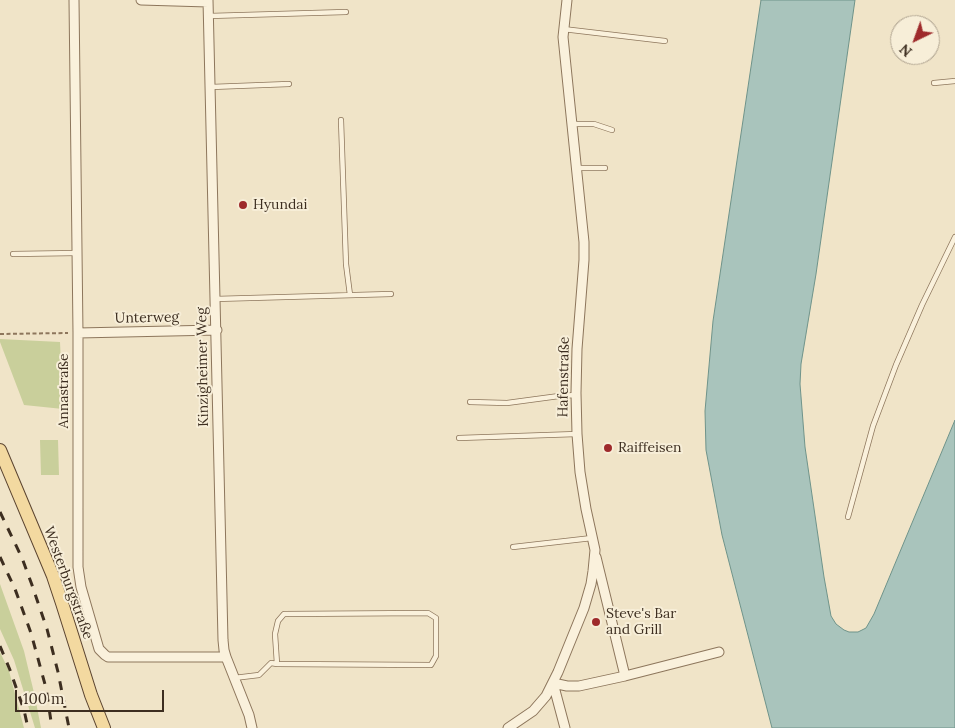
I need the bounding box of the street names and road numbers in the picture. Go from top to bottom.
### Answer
street label: Kinzigheimer Weg [194,307,212,427]
street label: Unterweg [115,309,179,327]
street label: Hafenstraße [555,336,573,418]
street label: Annastraße [56,353,72,429]
street label: Westerburgstraße [40,524,96,642]

